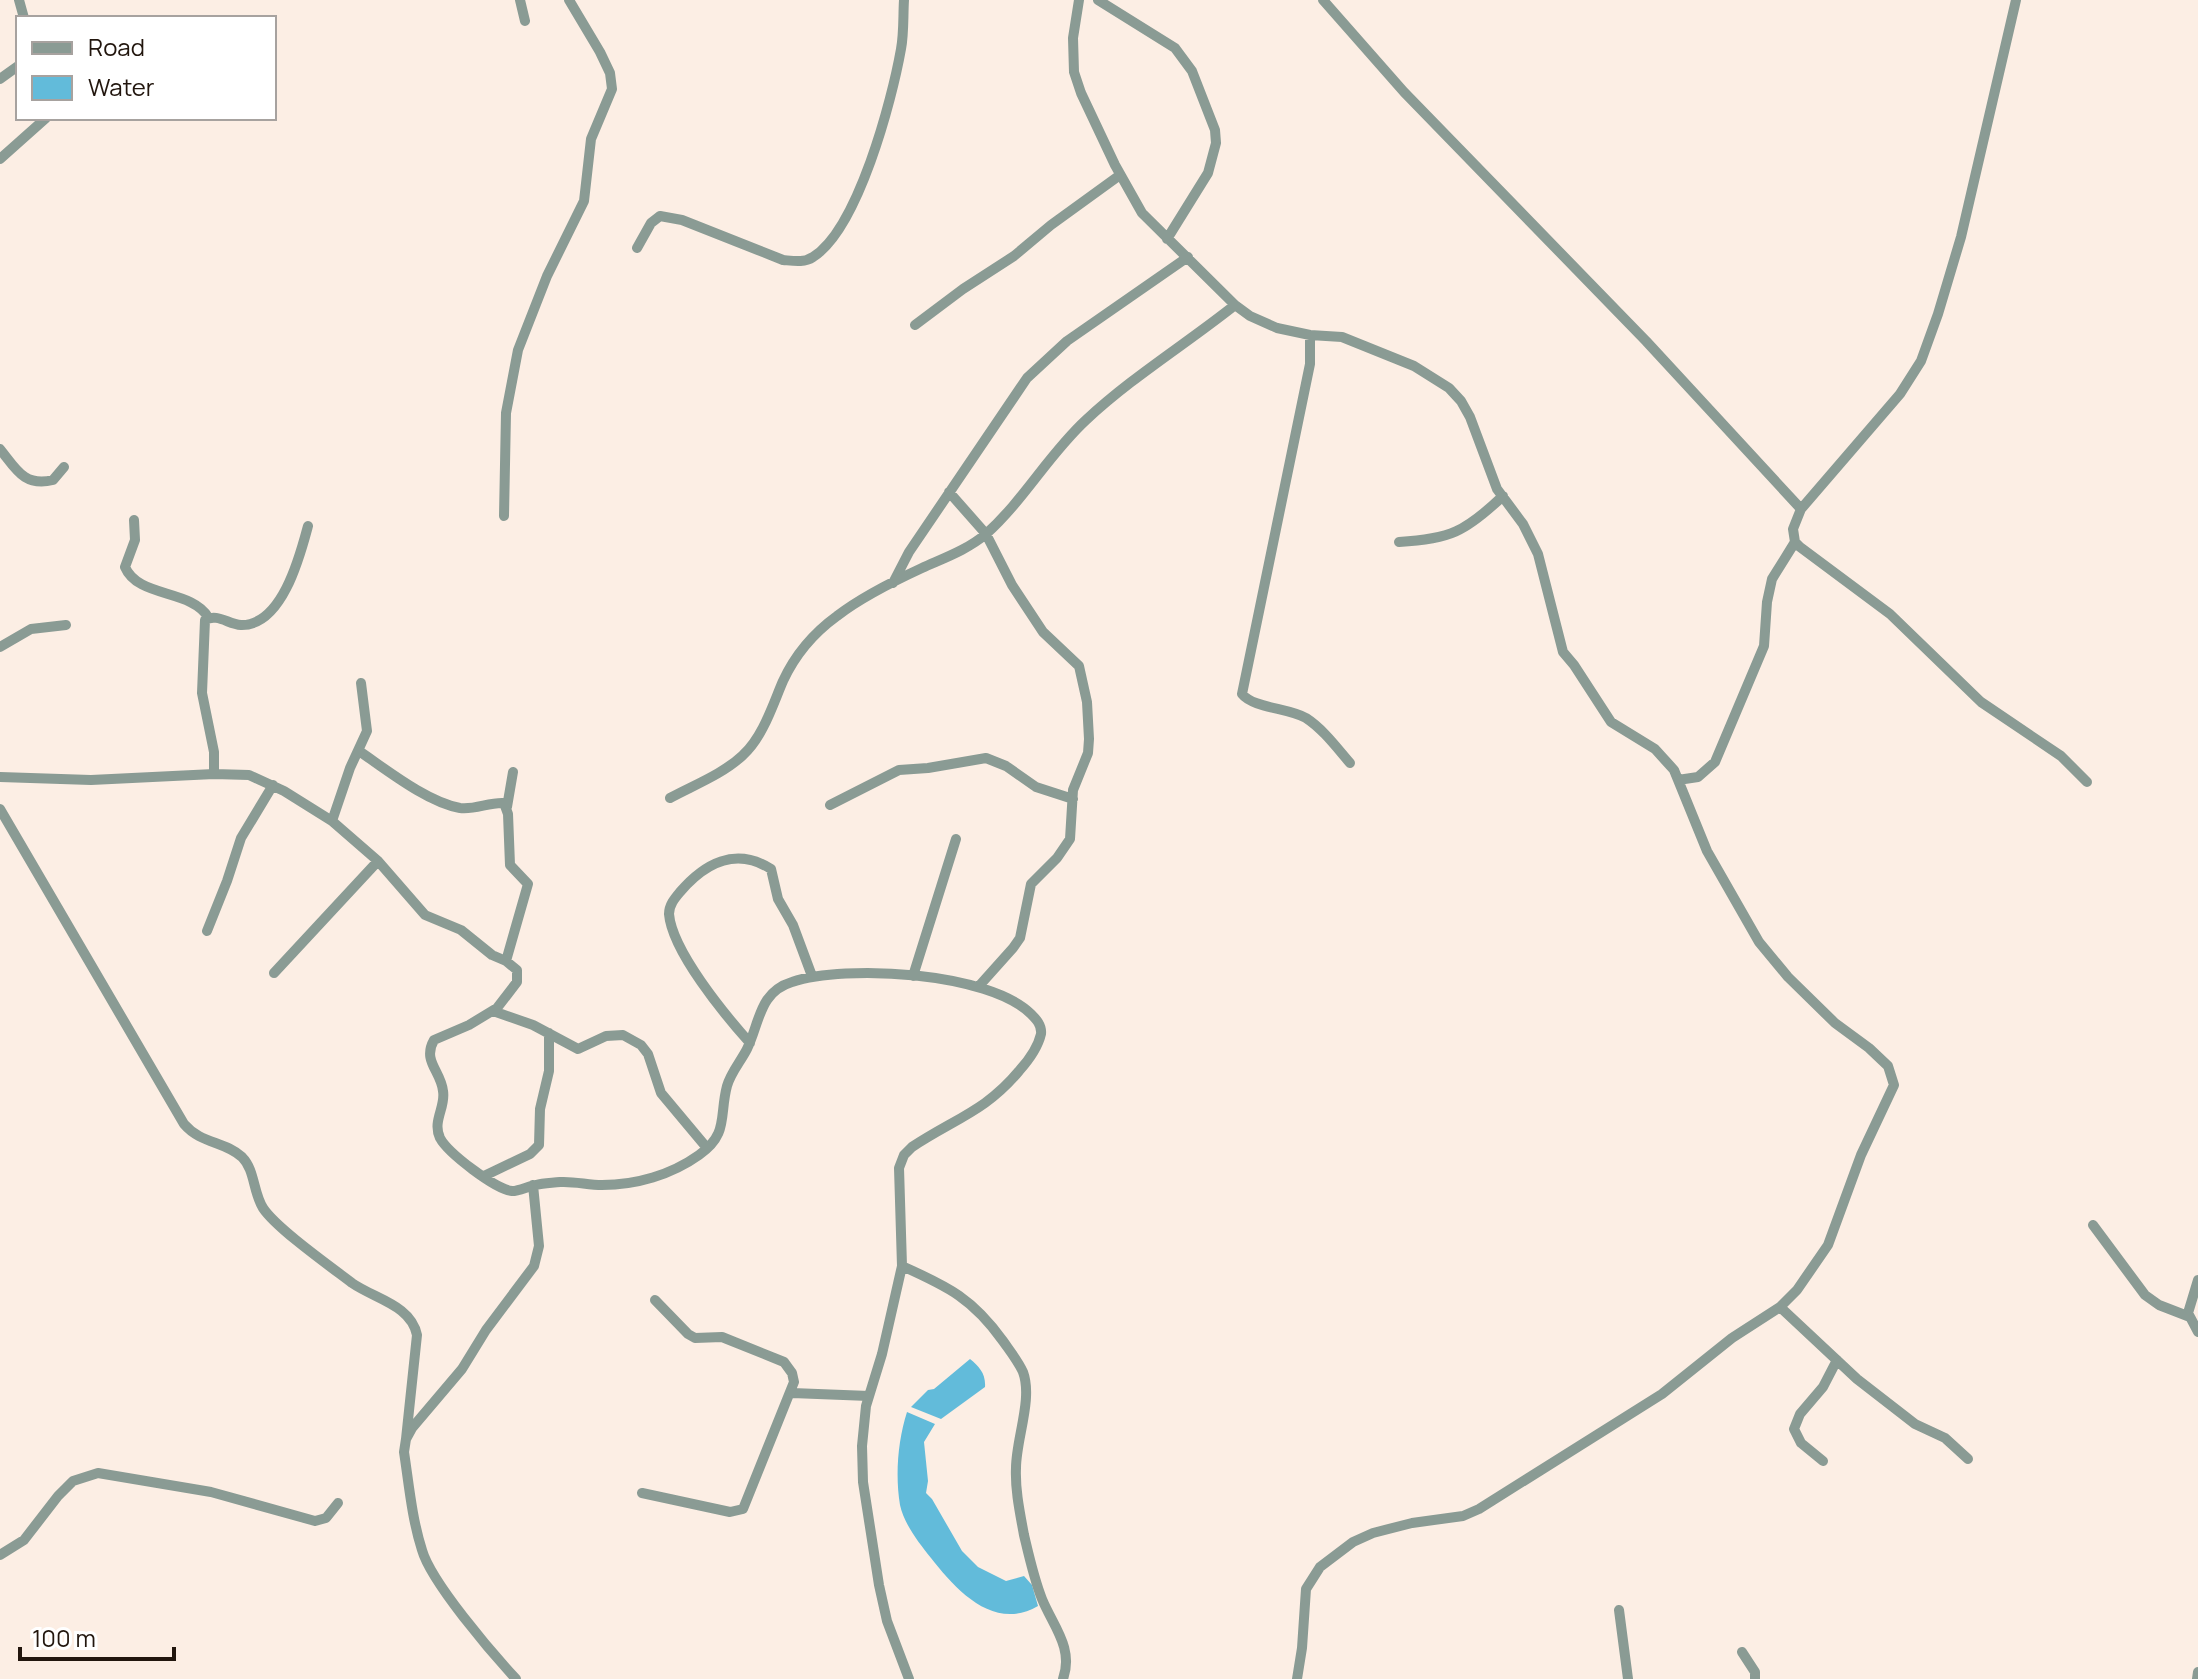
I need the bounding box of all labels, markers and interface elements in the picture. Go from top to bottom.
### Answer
legend [16,16,276,120]
text: Road [88,30,145,63]
text: Water [88,70,155,103]
scale bar [20,1611,174,1661]
text: 100 m [32,1621,96,1654]

